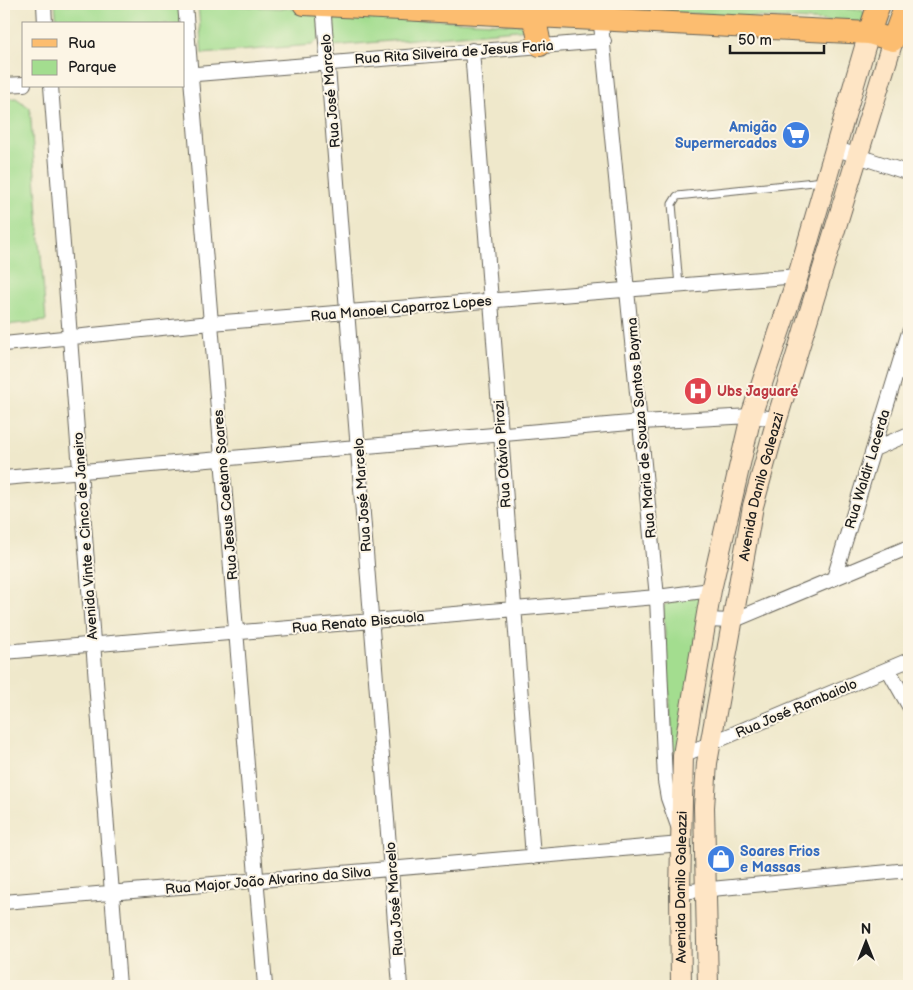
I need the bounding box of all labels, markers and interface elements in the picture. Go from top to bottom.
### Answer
legend [22,22,185,88]
scale bar [730,22,824,54]
text: 50 m [738,31,772,50]
street label: Rua José Marcelo [317,33,344,149]
text: Rua [68,34,96,53]
street label: Rua Rita Silveira de Jesus Faria [354,37,554,68]
text: Parque [68,58,117,77]
place label: Amigão Supermercados [675,119,777,152]
supermarket icon: Amigão Supermercados [781,120,811,150]
street label: Rua Manoel Caparroz Lopes [310,292,492,325]
street label: Rua Maria de Souza Santos Bayma [623,317,660,539]
hospital icon: Ubs Jaguaré [683,376,713,406]
place label: Ubs Jaguaré [717,383,799,400]
street label: Rua Otávio Pirozi [490,399,515,509]
street label: Rua Waldir Lacerda [841,407,894,531]
street label: Rua Jesus Caetano Soares [210,409,241,581]
street label: Avenida Danilo Galeazzi [735,410,788,562]
street label: Avenida Vinte e Cinco de Janeiro [70,431,101,640]
street label: Rua José Marcelo [350,437,375,553]
street label: Rua Renato Biscuola [291,608,425,637]
street label: Rua José Rambaiolo [733,675,860,742]
street label: Avenida Danilo Galeazzi [672,811,691,963]
street label: Rua José Marcelo [382,841,407,957]
place label: Soares Frios e Massas [740,843,820,876]
shop icon: Soares Frios e Massas [706,844,736,874]
street label: Rua Major João Alvarino da Silva [164,863,372,898]
north arrow [840,918,890,968]
text: N [861,921,871,938]

